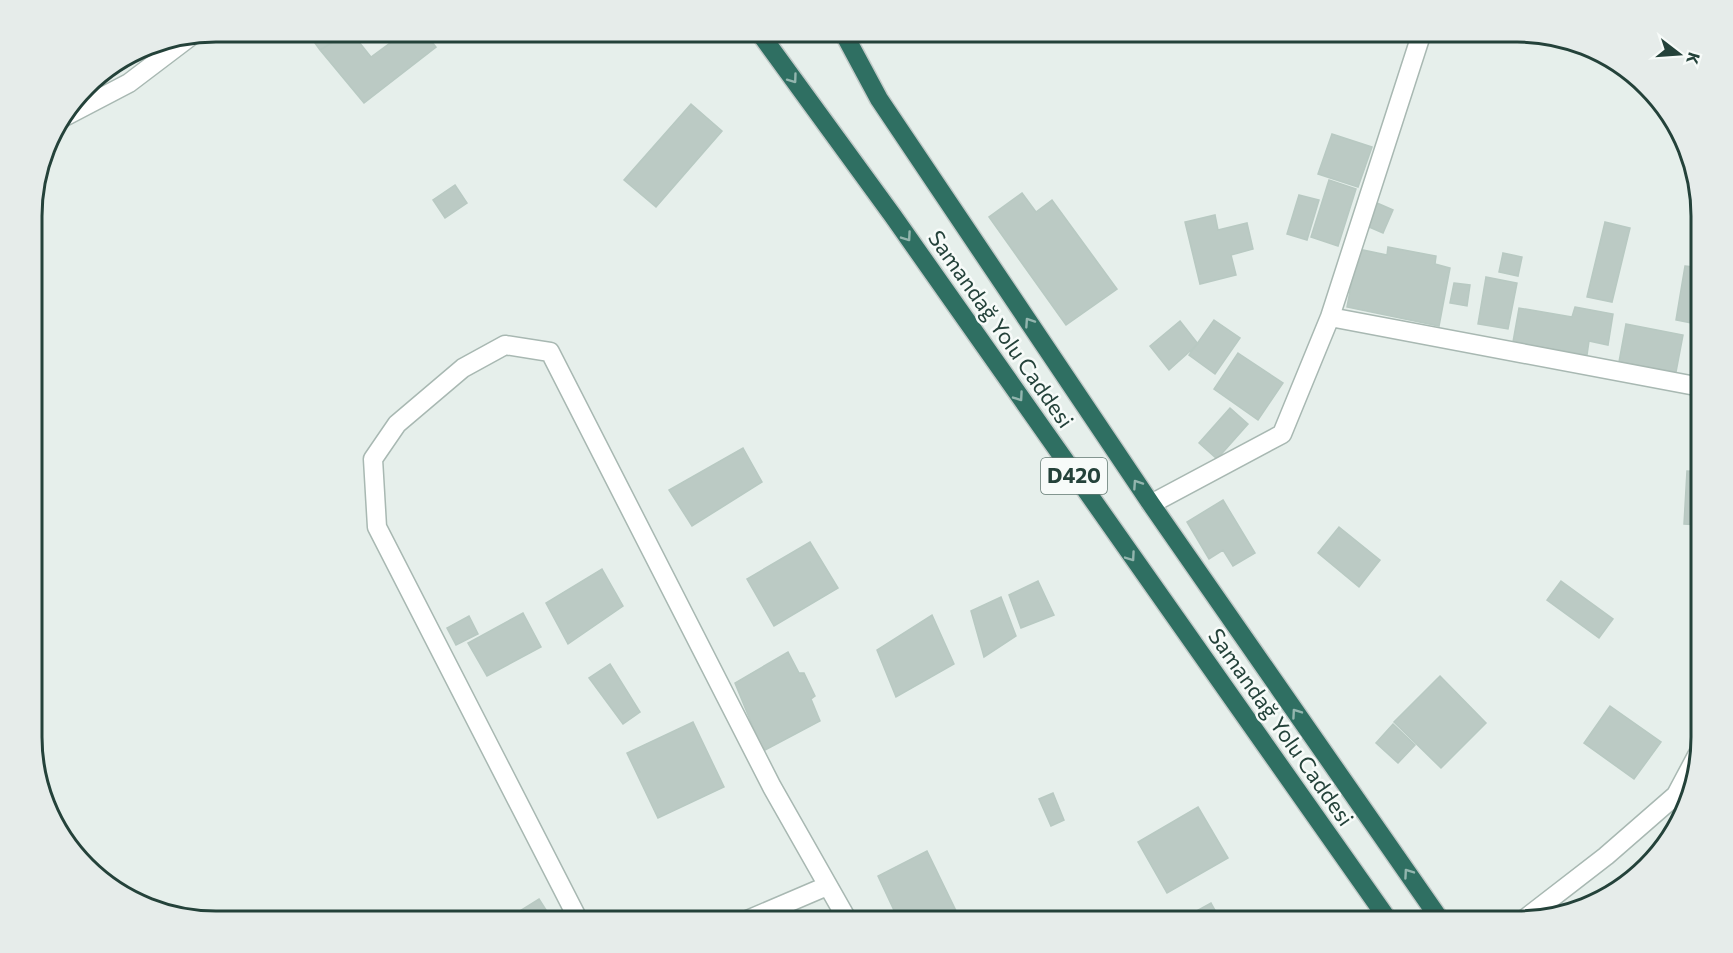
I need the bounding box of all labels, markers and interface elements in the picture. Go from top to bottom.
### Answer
north arrow [1649,24,1709,84]
text: K [1683,50,1705,67]
one-way arrow [786,72,797,83]
street label: Samandağ Yolu Caddesi [923,225,1080,433]
one-way arrow [900,230,911,241]
one-way arrow [1024,318,1036,328]
one-way arrow [1012,390,1023,401]
road number: D420 [1041,458,1107,494]
one-way arrow [1133,480,1144,491]
one-way arrow [1124,550,1135,561]
street label: Samandağ Yolu Caddesi [1203,623,1360,831]
one-way arrow [1292,709,1303,720]
one-way arrow [1404,869,1415,880]

